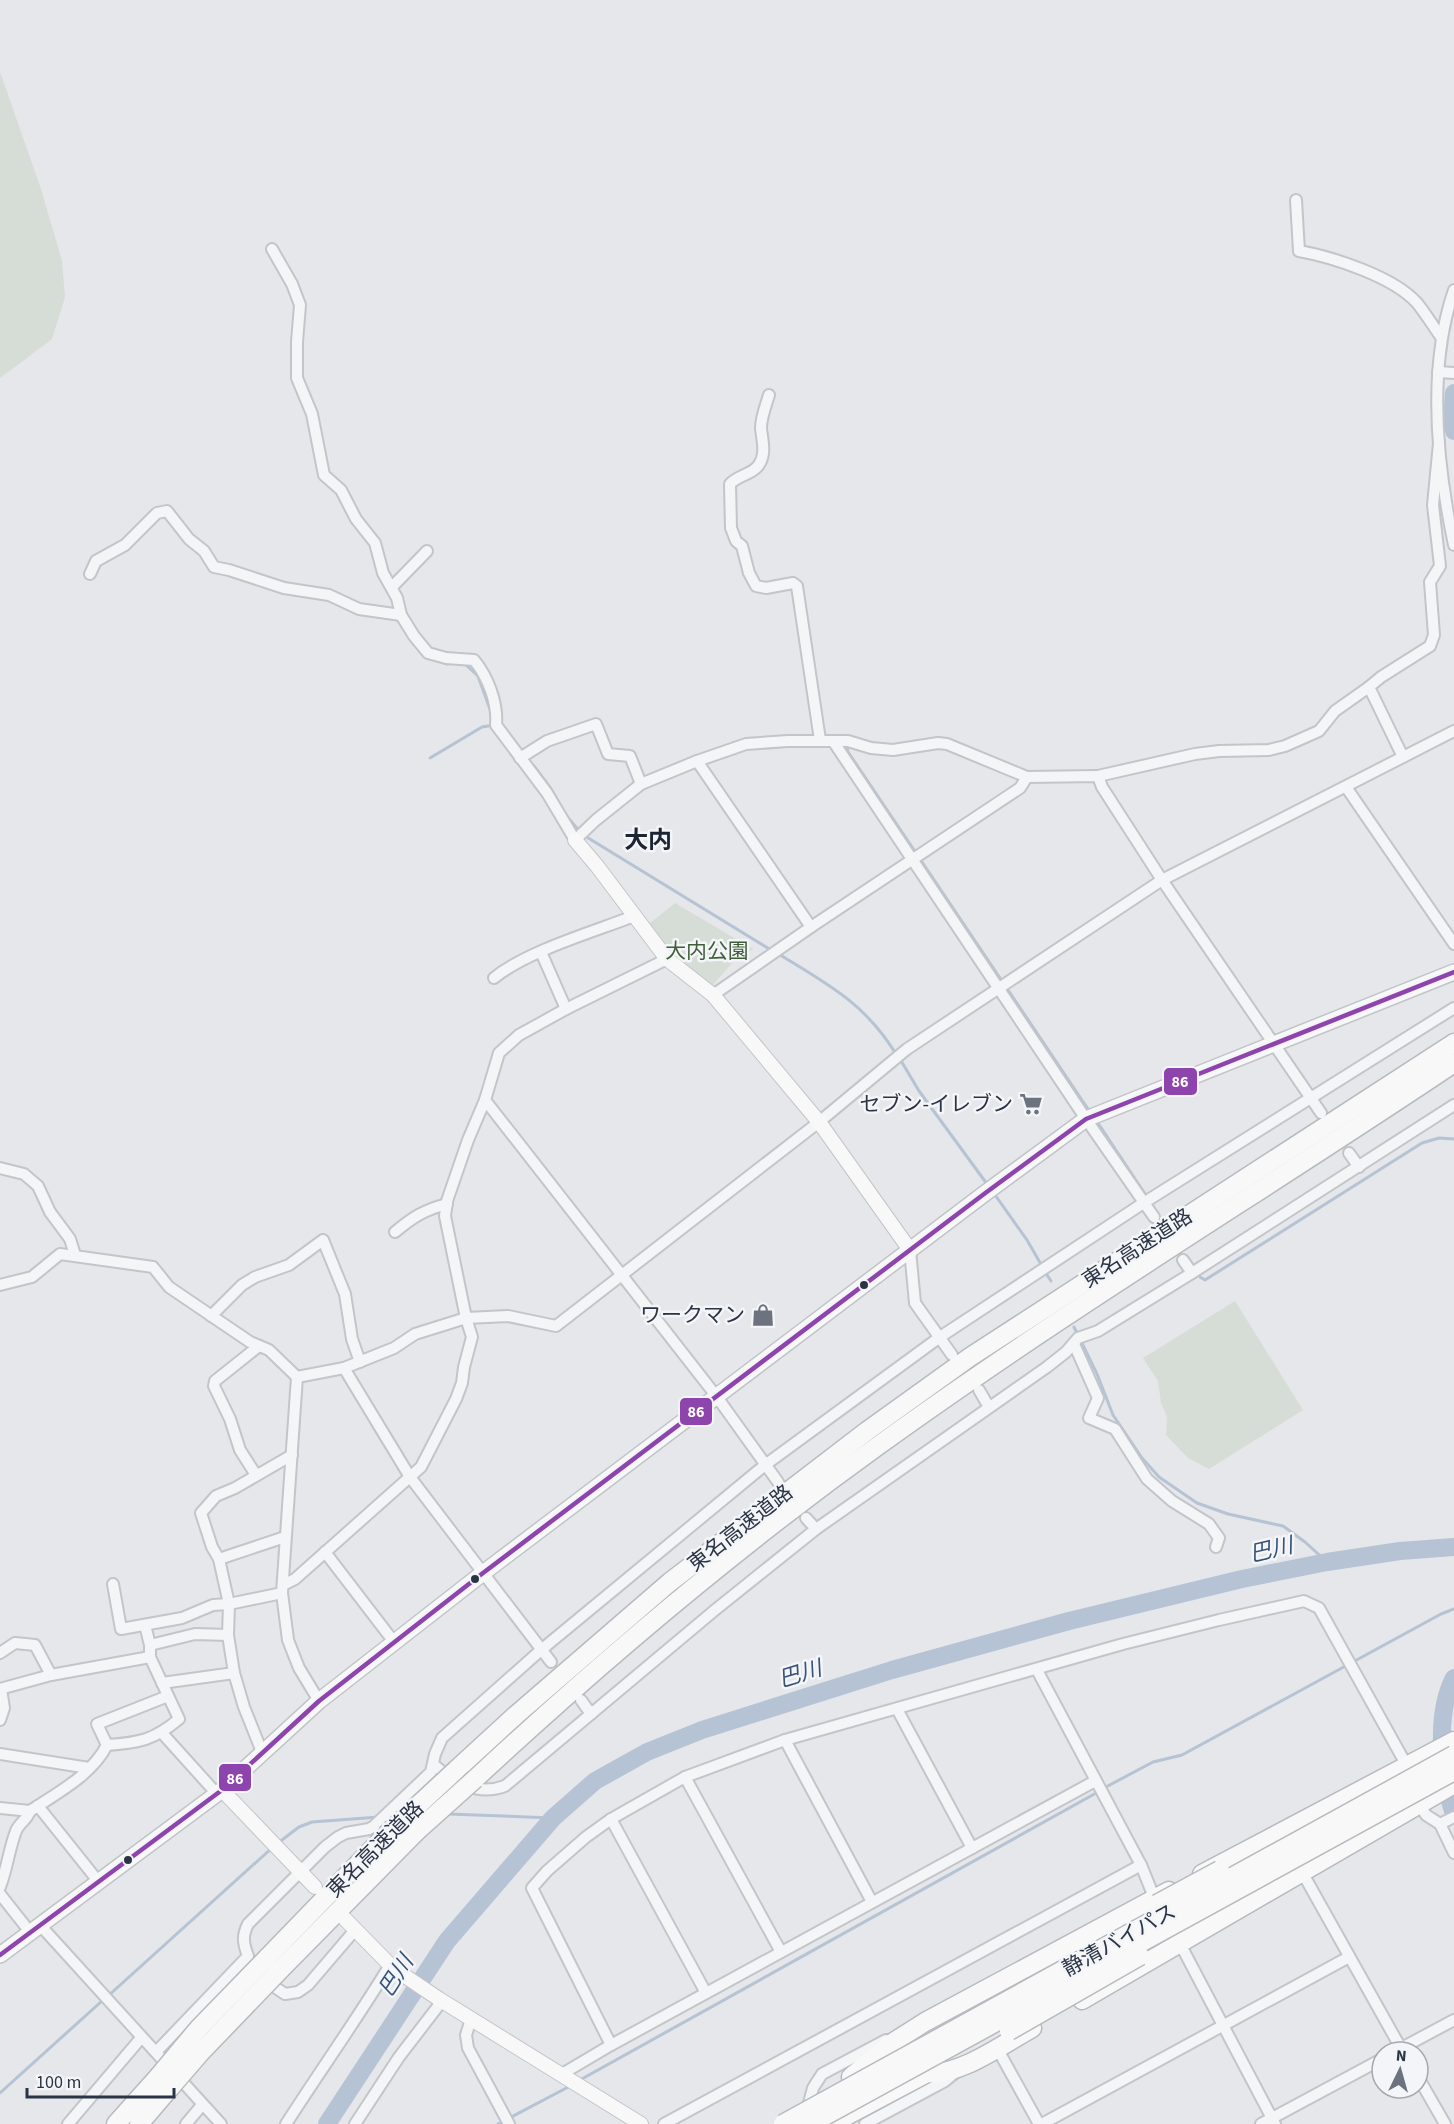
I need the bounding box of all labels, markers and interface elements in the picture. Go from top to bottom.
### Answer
district label: 大内 [624,823,672,858]
park label: 大内公園 [665,936,749,966]
line badge: 86 [1163,1067,1198,1096]
text: 86 [1172,1071,1188,1093]
place label: セブン-イレブン [859,1089,1013,1119]
supermarket icon: セブン-イレブン [1018,1091,1044,1117]
street label: 東名高速道路 [1076,1201,1198,1295]
unlabelled marker [858,1279,870,1291]
place label: ワークマン [640,1300,745,1330]
shop icon: ワークマン [750,1302,776,1328]
line badge: 86 [679,1397,713,1426]
text: 86 [688,1401,704,1423]
street label: 東名高速道路 [681,1477,799,1579]
water label: 巴川 [1246,1529,1298,1571]
unlabelled marker [469,1573,481,1585]
water label: 巴川 [774,1652,828,1696]
line badge: 86 [218,1763,252,1792]
text: 86 [227,1768,243,1790]
street label: 東名高速道路 [320,1794,430,1904]
unlabelled marker [122,1854,134,1866]
street label: 静清バイパス [1057,1896,1181,1984]
water label: 巴川 [371,1947,422,2003]
north arrow [1370,2040,1430,2100]
text: N [1395,2045,1407,2067]
scale bar [27,2061,174,2099]
text: 100 m [36,2070,81,2095]

